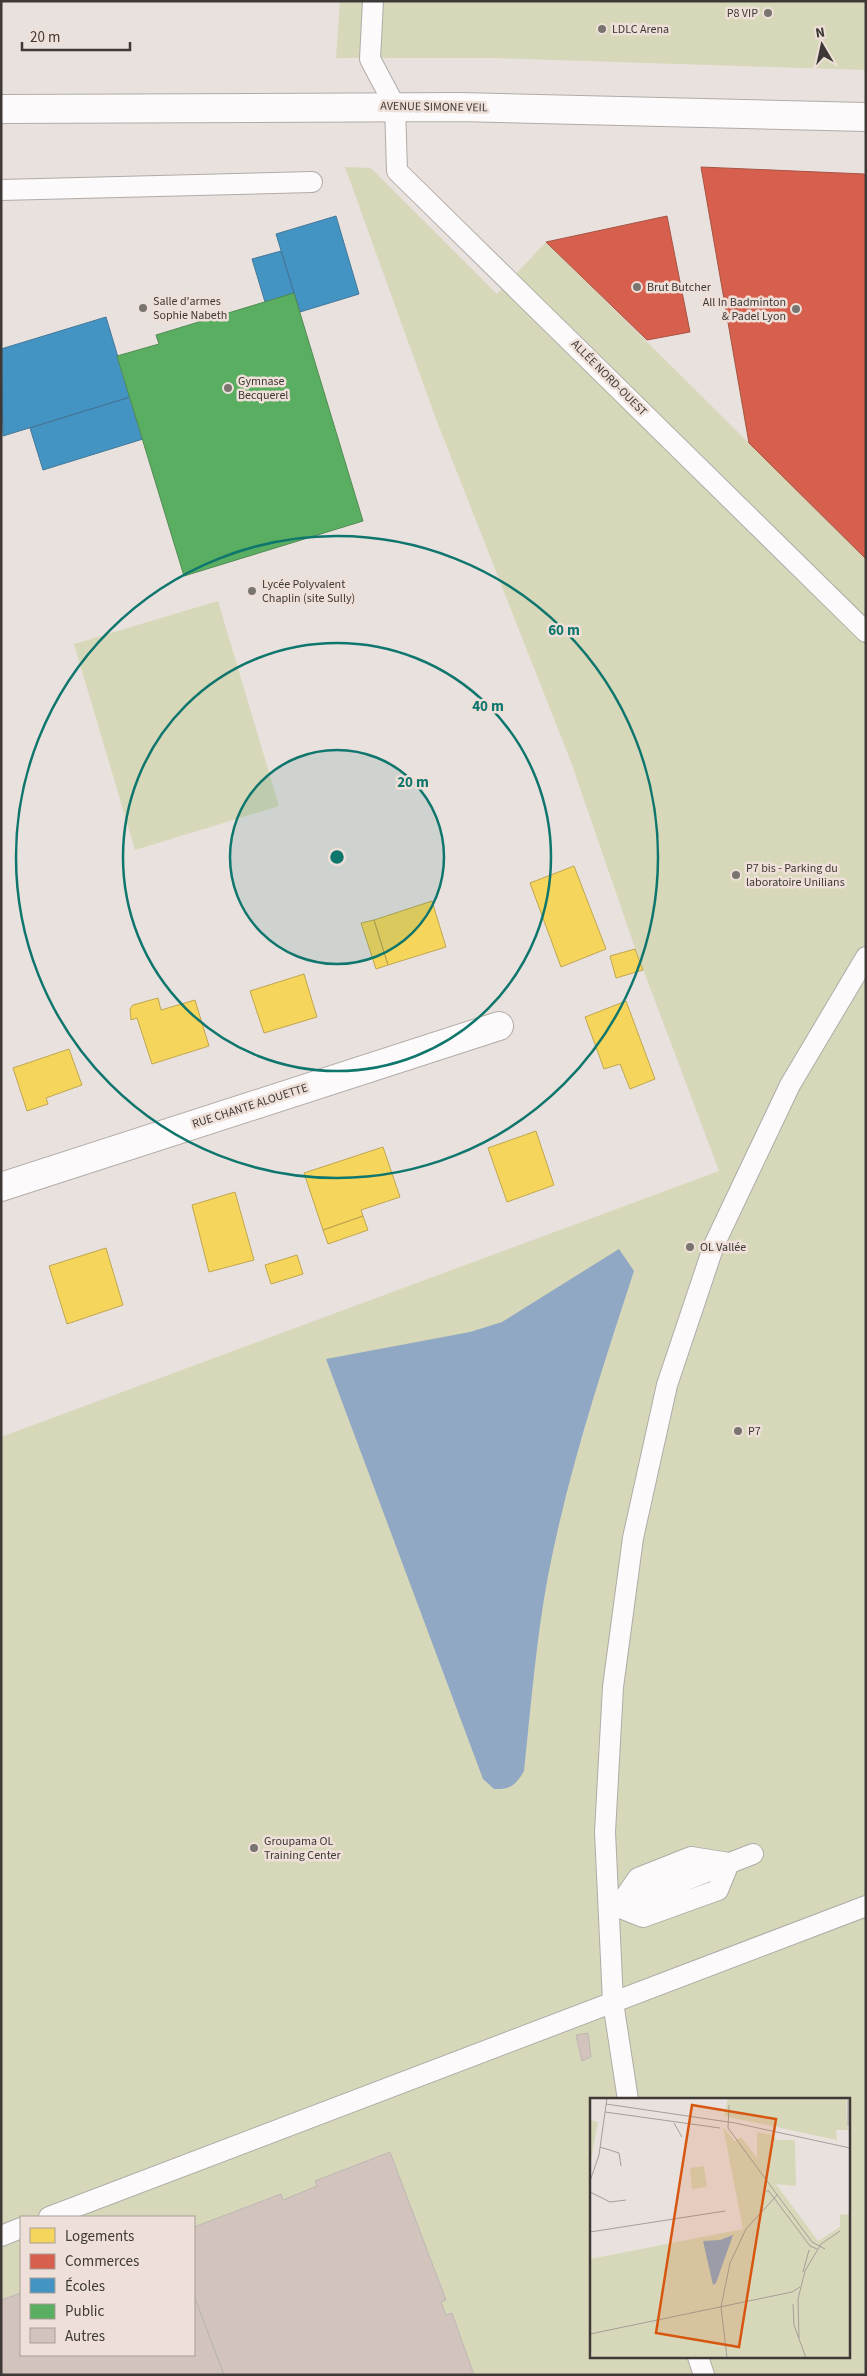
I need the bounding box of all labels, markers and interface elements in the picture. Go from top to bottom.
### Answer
place label: P8 VIP [727,5,758,22]
marker: P8 VIP [762,7,774,19]
scale bar [22,20,130,52]
north arrow [797,20,847,70]
place label: LDLC Arena [612,21,669,38]
marker: LDLC Arena [596,23,608,35]
text: N [814,23,826,44]
text: 20 m [30,27,60,48]
street label: AVENUE SIMONE VEIL [380,98,488,116]
place label: Brut Butcher [647,279,712,296]
marker: Brut Butcher [631,281,643,293]
place label: Salle d'armes Sophie Nabeth [153,293,227,324]
place label: All In Badminton & Padel Lyon [703,294,786,325]
marker: Salle d'armes Sophie Nabeth [137,302,149,314]
marker: All In Badminton & Padel Lyon [790,303,802,315]
street label: ALLÉE NORD-OUEST [567,336,651,420]
place label: Gymnase Becquerel [238,373,288,404]
marker: Gymnase Becquerel [222,382,234,394]
place label: Lycée Polyvalent Chaplin (site Sully) [262,576,355,607]
marker: Lycée Polyvalent Chaplin (site Sully) [246,585,258,597]
text: 60 m [548,620,580,641]
text: 40 m [472,696,504,717]
text: 20 m [397,772,429,793]
centre of rings [328,848,346,866]
place label: P7 bis - Parking du laboratoire Unilians [746,860,845,891]
marker: P7 bis - Parking du laboratoire Unilians [730,869,742,881]
street label: RUE CHANTE ALOUETTE [190,1079,310,1133]
place label: OL Vallée [700,1239,746,1256]
marker: OL Vallée [684,1241,696,1253]
place label: P7 [748,1423,761,1440]
marker: P7 [732,1425,744,1437]
place label: Groupama OL Training Center [264,1833,341,1864]
marker: Groupama OL Training Center [248,1842,260,1854]
inset map [590,2098,850,2358]
legend [20,2216,195,2356]
text: Logements [65,2226,134,2247]
text: Commerces [65,2251,139,2272]
text: Écoles [65,2276,105,2297]
text: Public [65,2301,104,2322]
text: Autres [65,2326,105,2347]

